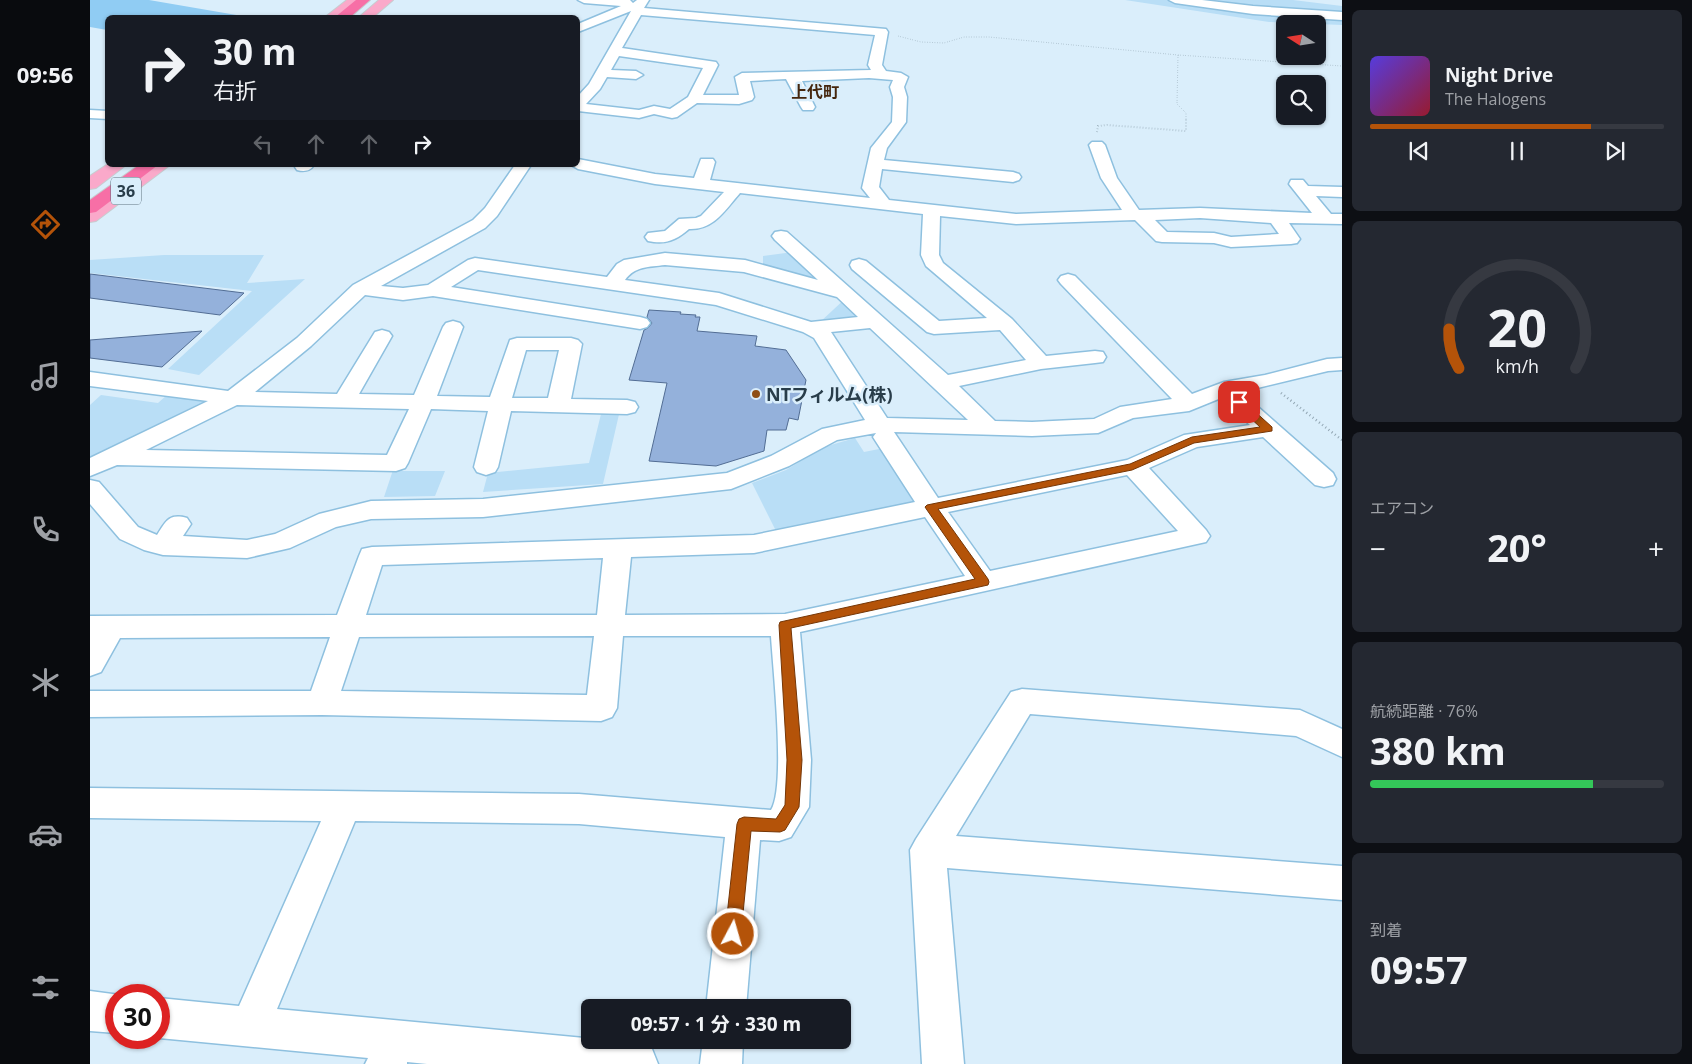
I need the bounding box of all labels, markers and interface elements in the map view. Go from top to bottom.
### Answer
north arrow [1276,15,1326,65]
map controls [1276,15,1326,125]
text: 30 m [213,28,296,75]
icon: right [130,35,195,100]
text: 09:56 [17,59,73,89]
text: Night Drive [1445,62,1553,88]
text: 右折 [213,75,257,105]
button: search [1276,75,1326,125]
district label: 上代町 [791,81,839,103]
text: The Halogens [1445,88,1546,110]
icon: left [249,130,277,158]
icon: ahead [302,130,330,158]
icon: ahead [355,130,383,158]
icon: right [408,130,436,158]
icon: previous [1405,137,1433,165]
icon: pause [1503,137,1531,165]
icon: next [1601,137,1629,165]
road number: 36 [111,178,141,205]
icon: directions [28,207,63,242]
text: 20 [1487,291,1547,362]
text: km/h [1495,354,1539,378]
icon: music [28,359,63,394]
pin [1218,381,1260,423]
place label: NTフィルム(株) [766,382,893,406]
marker: NTフィルム(株) [750,388,762,400]
icon: arrive [1225,388,1253,416]
text: エアコン [1370,497,1434,519]
icon: phone [28,512,63,547]
text: 20° [1487,521,1547,573]
text: − [1370,529,1386,567]
text: + [1648,529,1664,567]
icon: climate [28,665,63,700]
text: 航続距離 · 76% [1370,700,1478,722]
text: 380 km [1370,724,1506,776]
icon: car [28,817,63,852]
position arrow [706,907,758,959]
text: 到着 [1370,919,1402,941]
text: 09:57 [1370,943,1468,995]
icon: filters [28,970,63,1005]
speed limit sign: 30 [105,984,170,1049]
text: 09:57 · 1 分 · 330 m [631,1011,801,1037]

